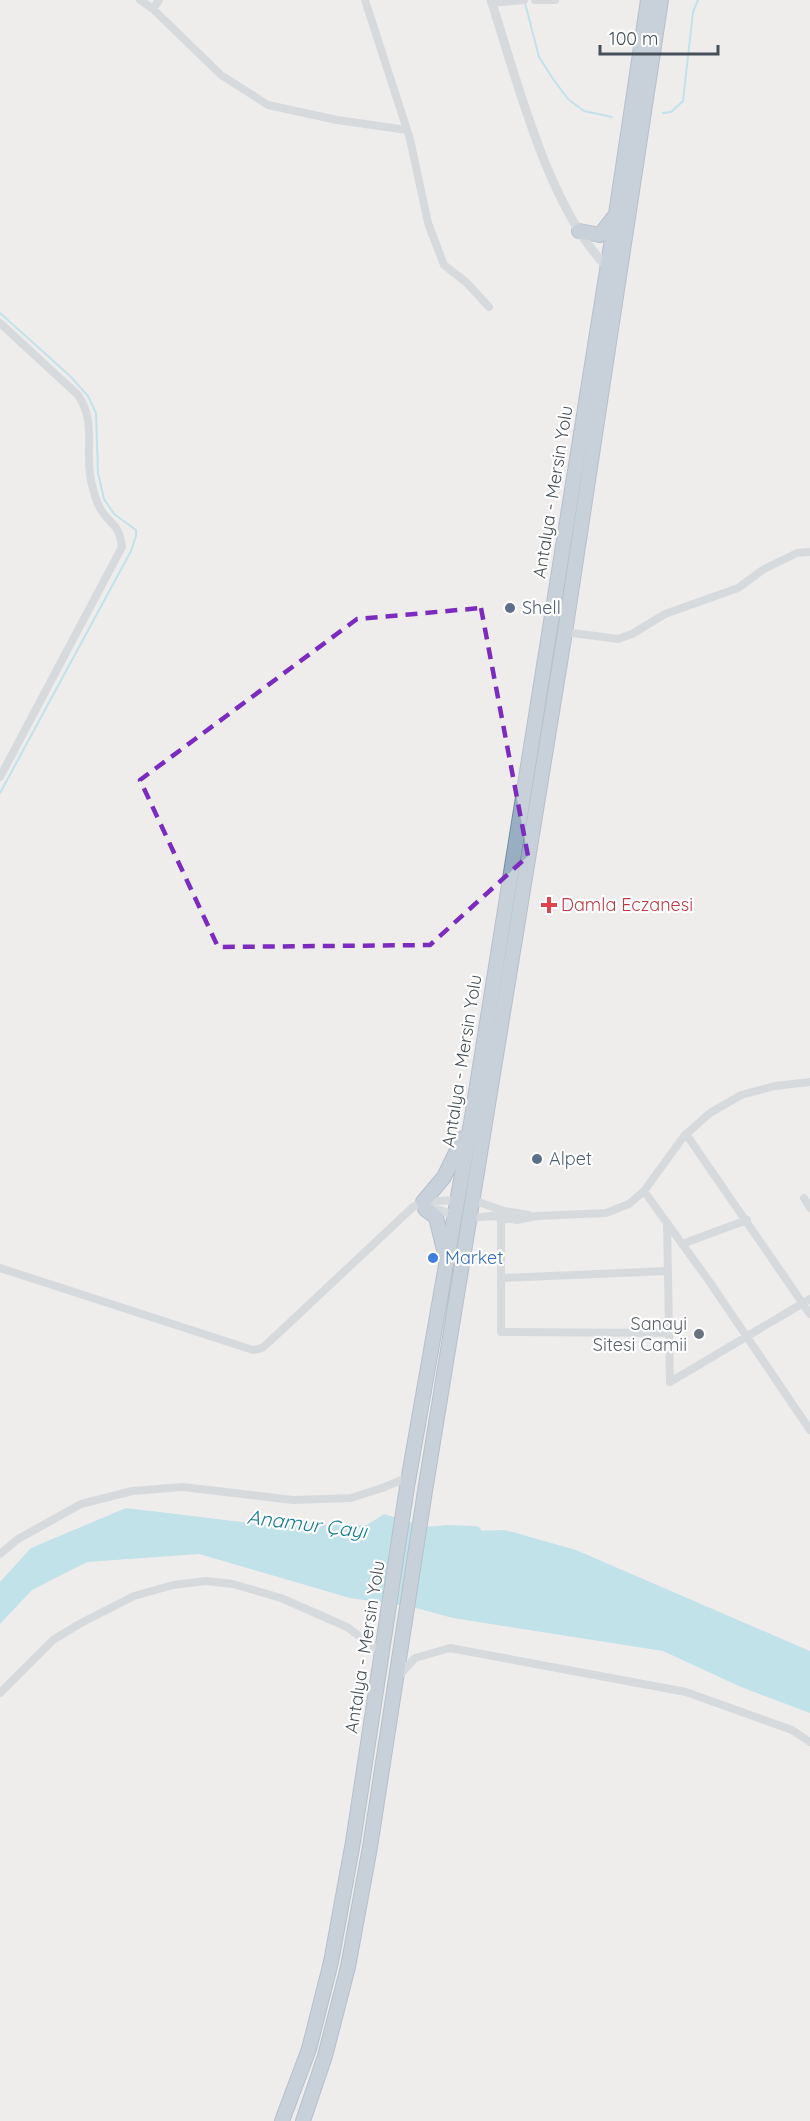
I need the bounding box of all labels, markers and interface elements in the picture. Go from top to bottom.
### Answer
scale bar [600,18,718,56]
text: 100 m [609,27,658,50]
street label: Antalya - Mersin Yolu [527,404,578,580]
place label: Shell [522,596,561,619]
marker: Shell [503,601,517,615]
place label: Damla Eczanesi [561,893,693,916]
marker: Damla Eczanesi [542,898,556,912]
street label: Antalya - Mersin Yolu [436,973,487,1149]
place label: Alpet [549,1147,592,1170]
marker: Alpet [530,1152,544,1166]
place label: Market [445,1246,503,1269]
marker: Market [426,1251,440,1265]
place label: Sanayi Sitesi Camii [593,1312,687,1356]
marker: Sanayi Sitesi Camii [692,1327,706,1341]
water label: Anamur Çayı [246,1504,370,1543]
street label: Antalya - Mersin Yolu [339,1559,390,1735]

